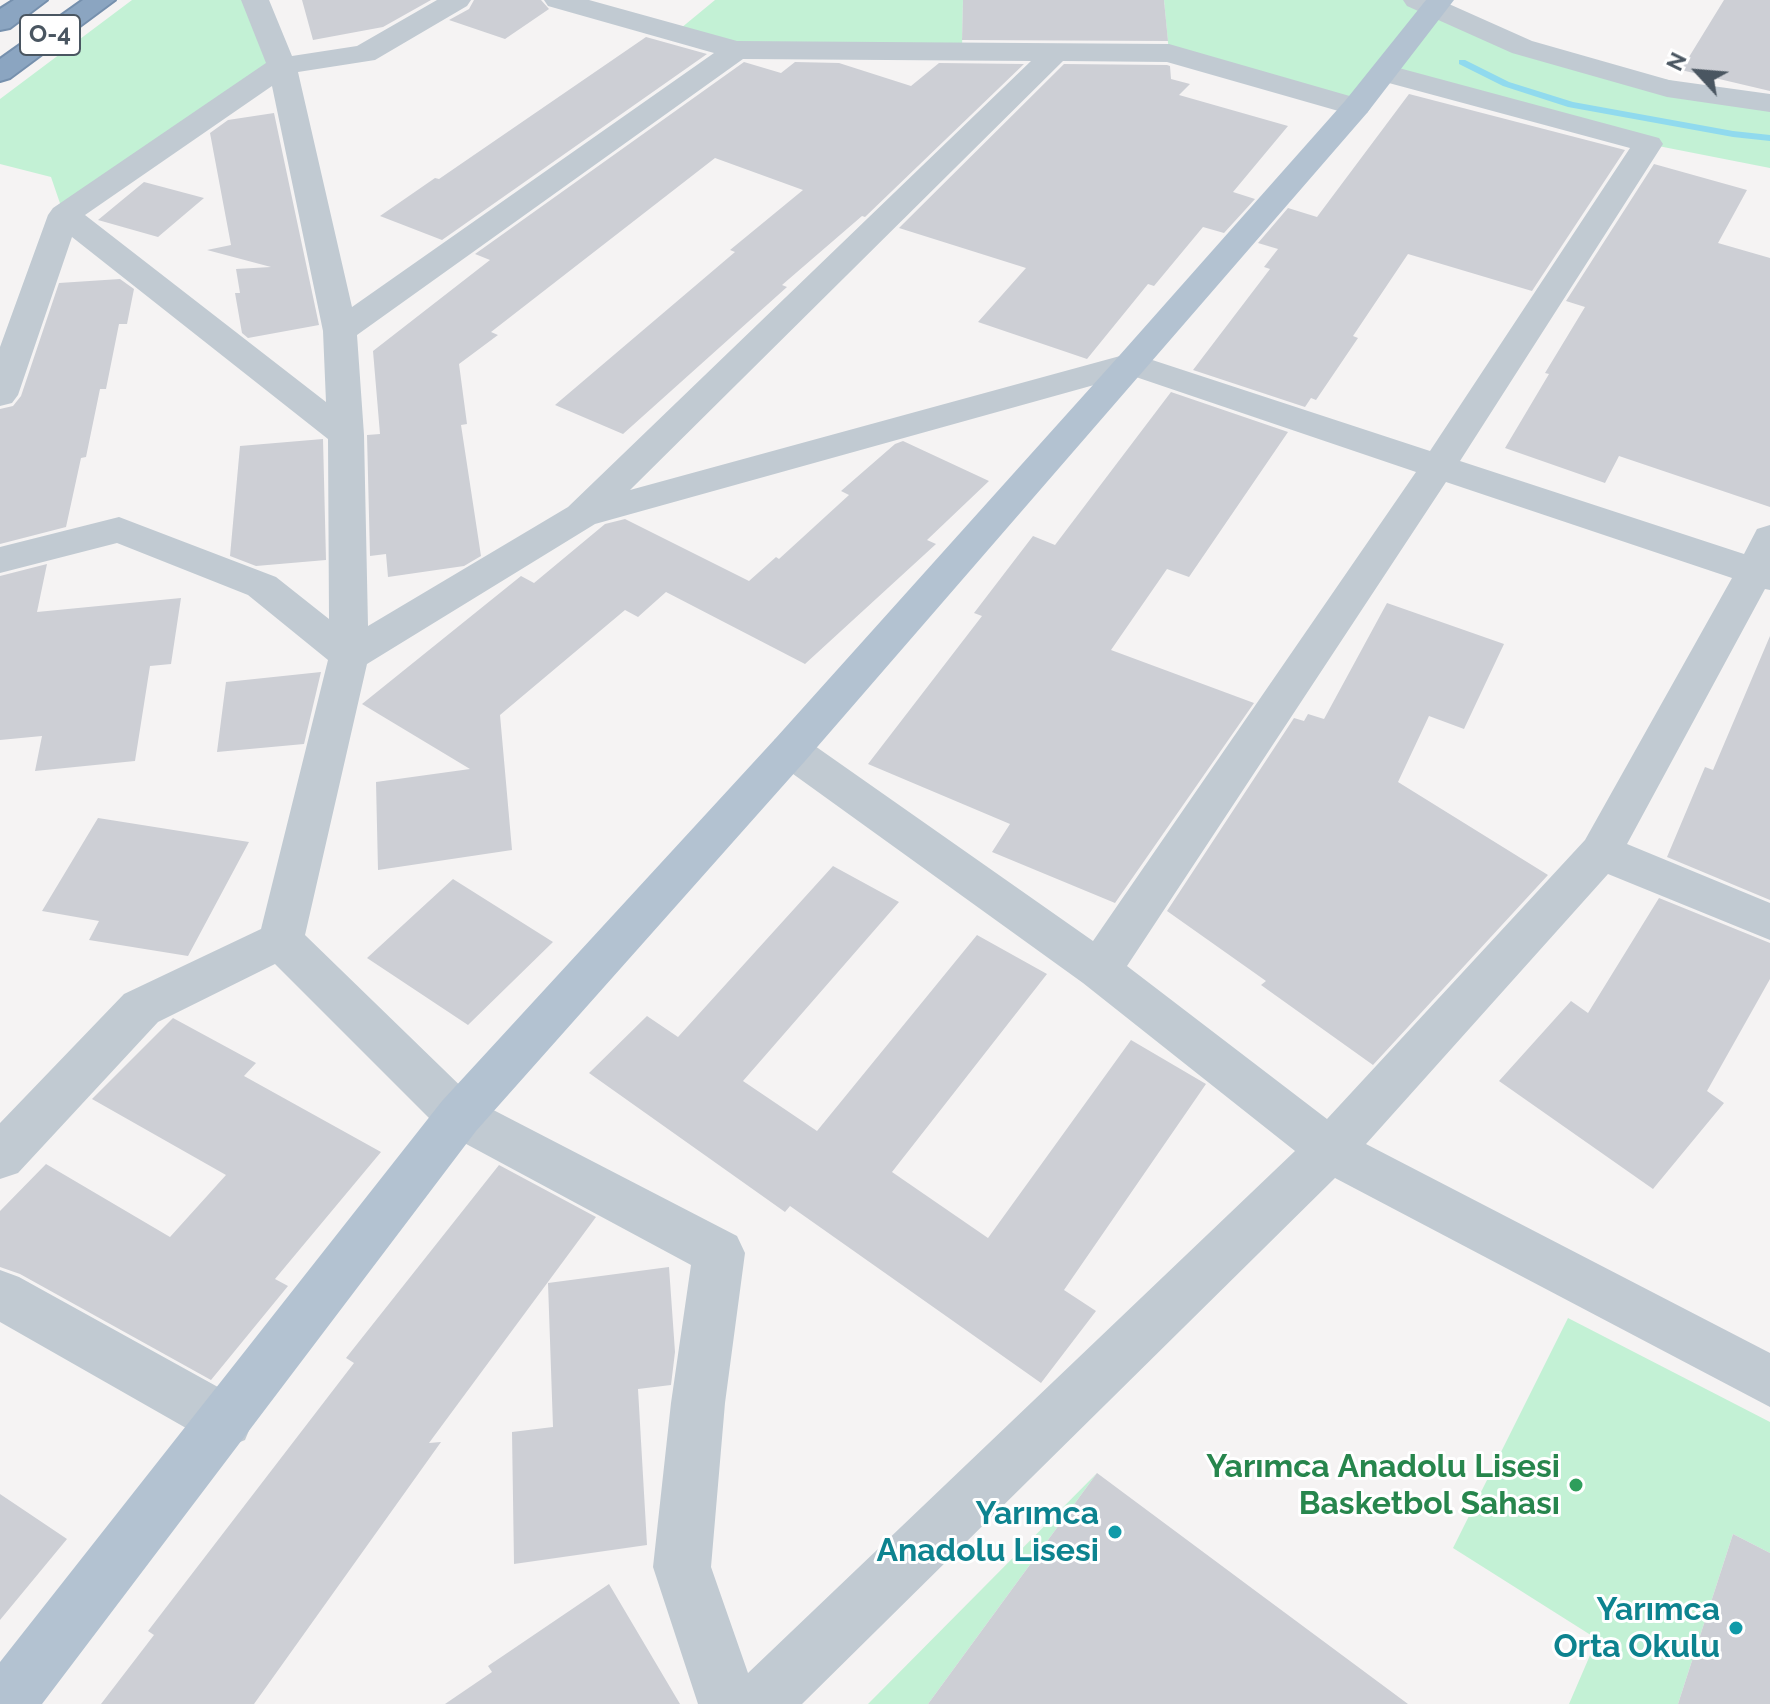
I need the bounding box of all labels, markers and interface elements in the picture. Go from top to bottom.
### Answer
road number: O-4 [20,15,80,55]
north arrow [1658,32,1738,112]
text: N [1661,48,1692,75]
place label: Yarımca Anadolu Lisesi Basketbol Sahası [1206,1448,1560,1523]
marker: Yarımca Anadolu Lisesi Basketbol Sahası [1567,1476,1585,1494]
place label: Yarımca Anadolu Lisesi [876,1495,1099,1570]
marker: Yarımca Anadolu Lisesi [1106,1523,1124,1541]
place label: Yarımca Orta Okulu [1554,1591,1720,1666]
marker: Yarımca Orta Okulu [1727,1619,1745,1637]

